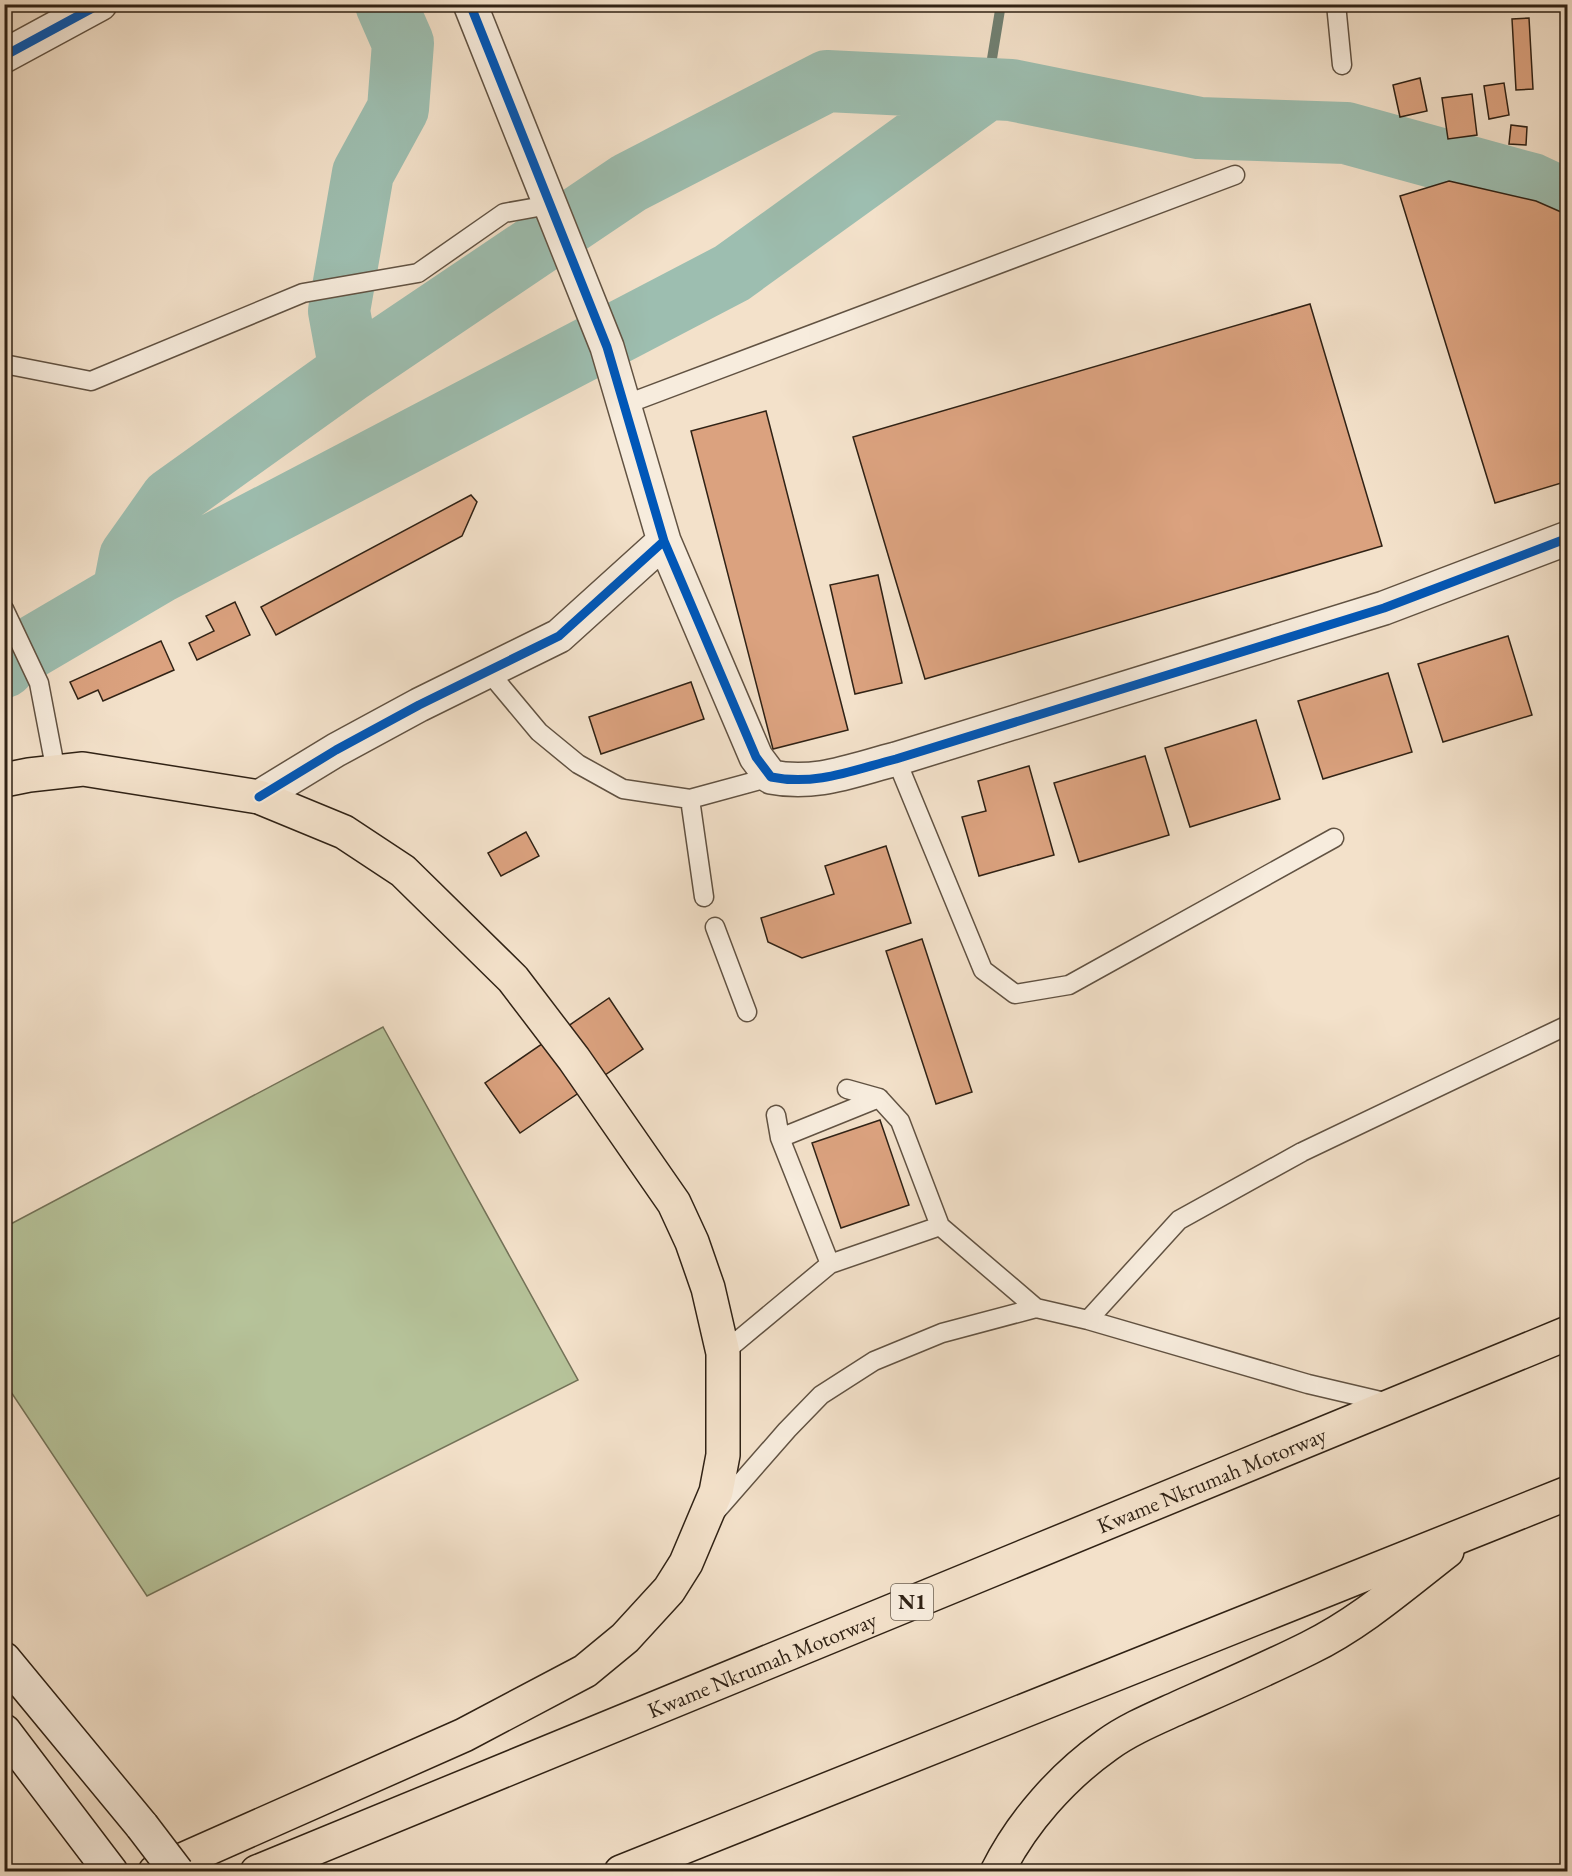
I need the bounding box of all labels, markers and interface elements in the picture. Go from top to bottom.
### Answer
street label: Kwame Nkrumah Motorway [1093,1420,1331,1540]
road number: N1 [891,1584,933,1620]
street label: Kwame Nkrumah Motorway [643,1605,882,1725]

